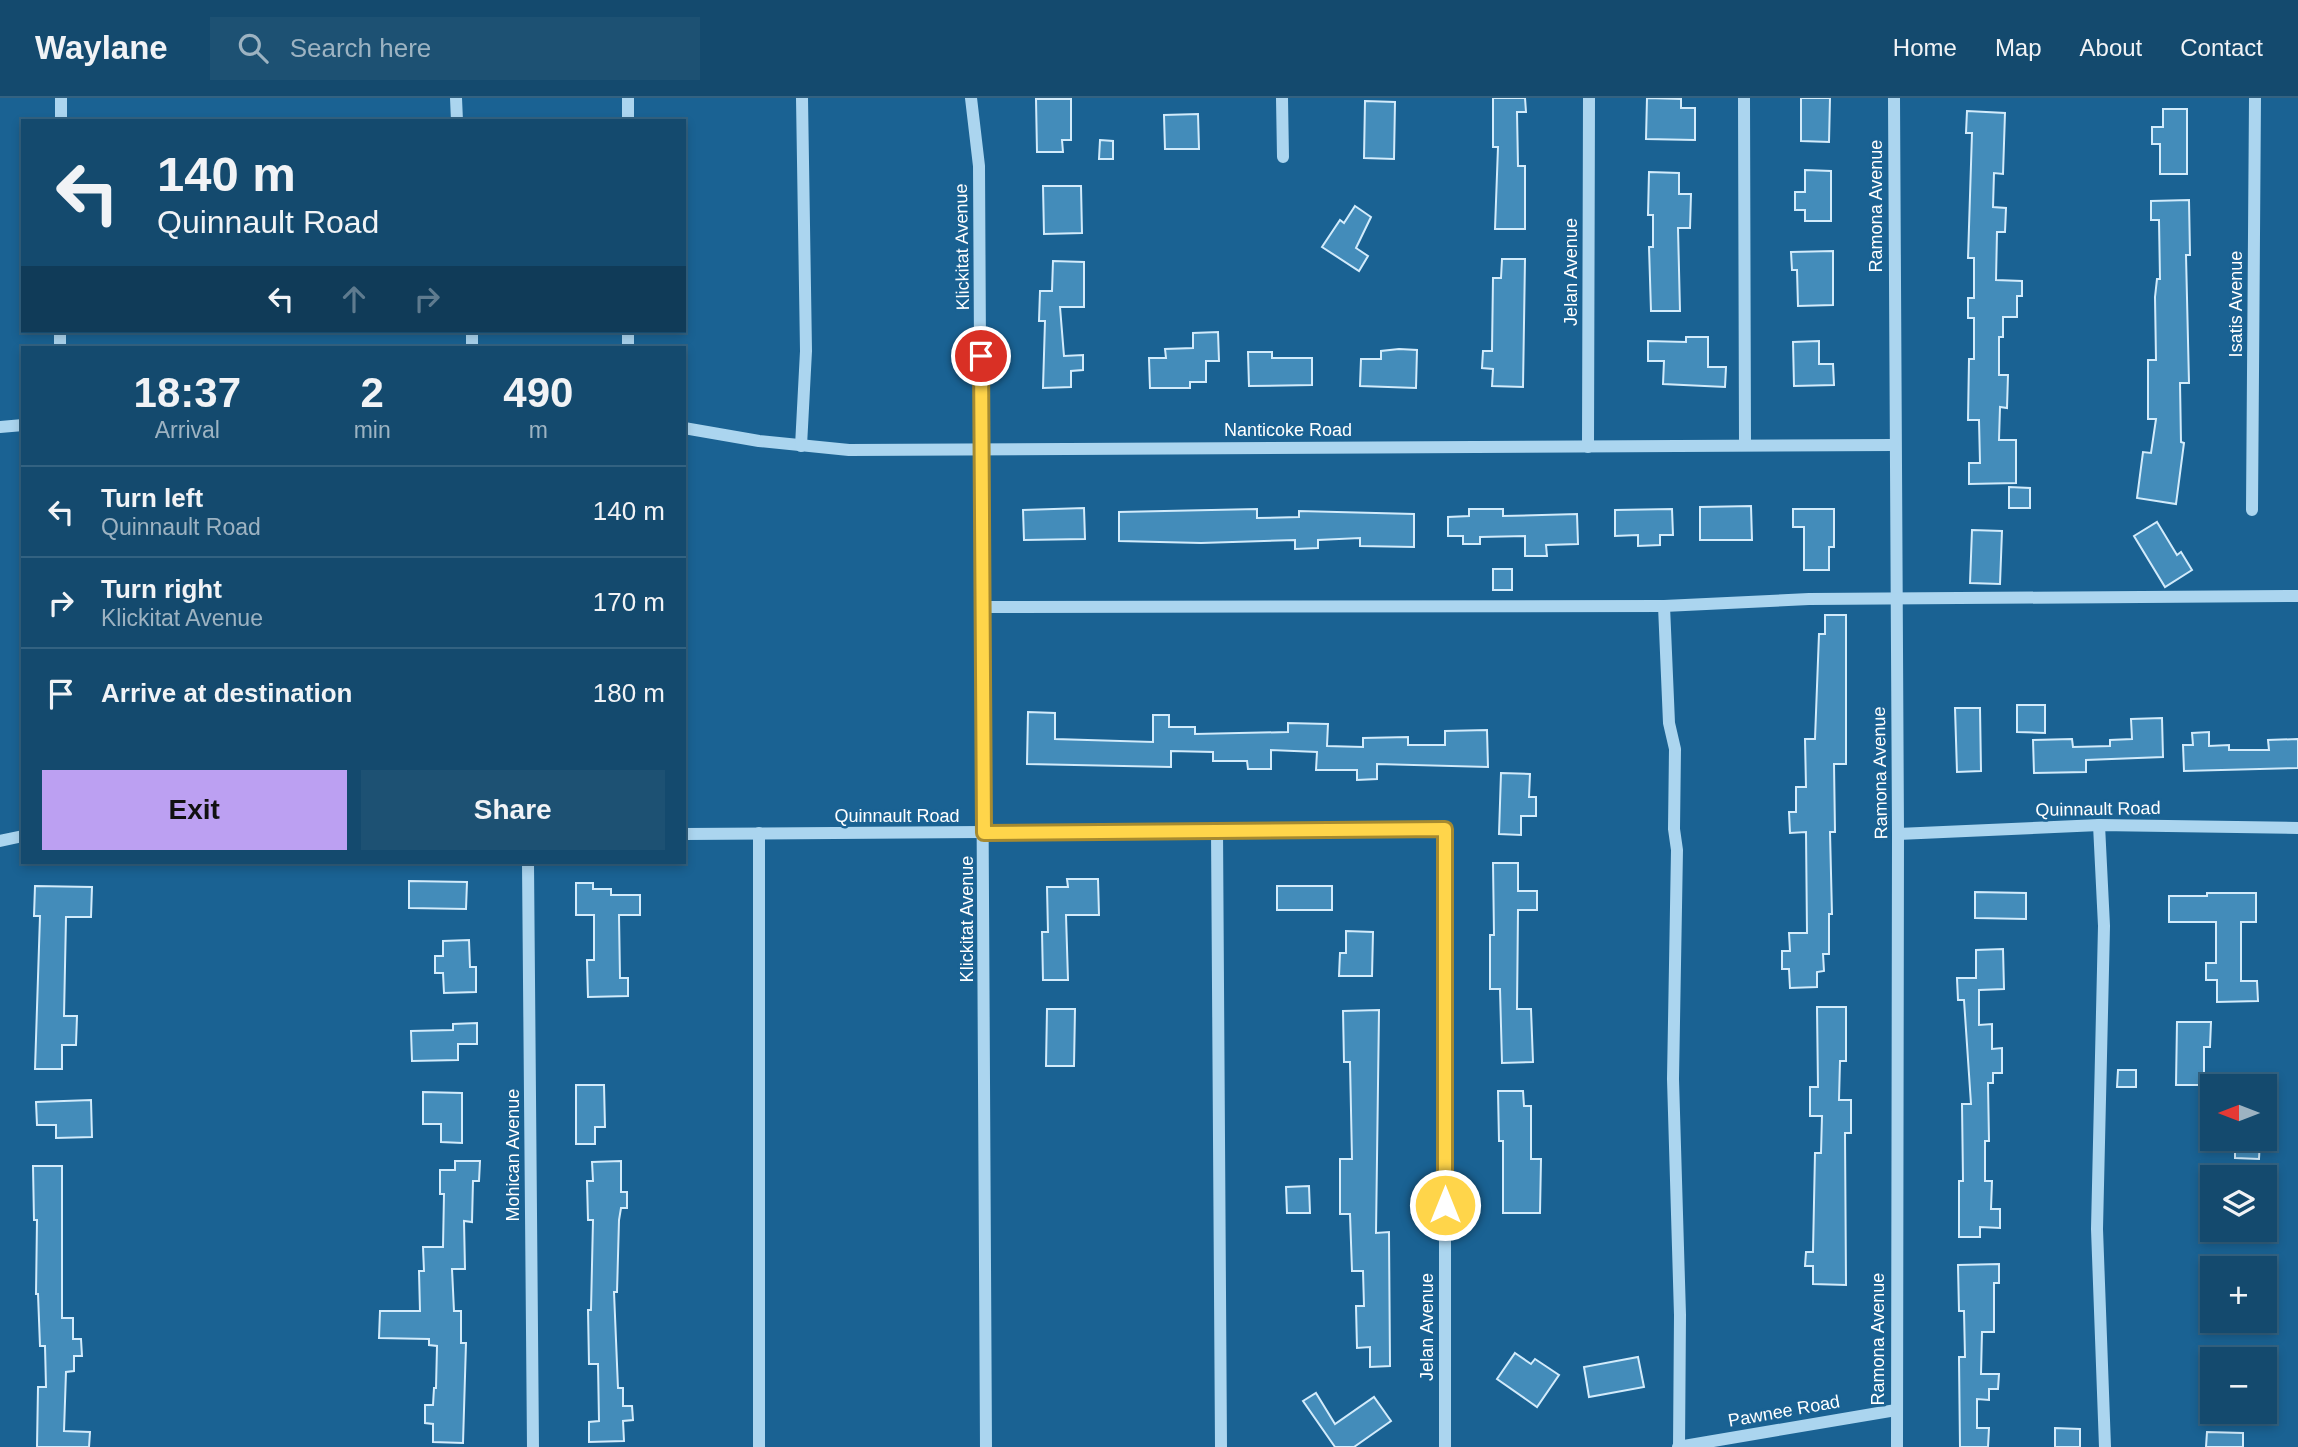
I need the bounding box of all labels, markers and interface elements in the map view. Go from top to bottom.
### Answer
search box [210,17,700,80]
text: Waylane [35,29,168,66]
icon: search [234,29,272,67]
text: Search here [290,33,431,63]
text: Home [1893,34,1957,61]
text: Map [1995,34,2042,61]
text: About [2080,34,2142,61]
text: Contact [2180,34,2263,61]
street label: Ramona Avenue [1866,140,1886,272]
icon: left [42,147,133,238]
text: 140 m [157,147,296,201]
street label: Klickitat Avenue [951,183,973,311]
text: Quinnault Road [157,204,379,240]
street label: Jelan Avenue [1561,218,1581,326]
street label: Isatis Avenue [2226,251,2246,357]
icon: left [262,280,300,318]
icon: ahead [335,280,373,318]
icon: right [408,280,446,318]
pin [951,326,1011,386]
icon: arrive [962,337,1000,375]
text: 18:37 [134,369,241,416]
text: 2 [360,369,384,416]
text: 490 [503,369,573,416]
text: Arrival [155,417,220,443]
text: min [354,417,391,443]
text: m [529,417,548,443]
street label: Nanticoke Road [1224,420,1352,440]
text: Turn left [101,483,203,513]
icon: left [42,493,80,531]
text: 140 m [593,496,665,526]
text: Quinnault Road [101,514,261,540]
text: Turn right [101,574,222,604]
icon: right [42,584,80,622]
text: 170 m [593,587,665,617]
text: Klickitat Avenue [101,605,263,631]
icon: arrive [42,675,80,713]
text: Arrive at destination [101,678,352,708]
text: 180 m [593,678,665,708]
street label: Ramona Avenue [1869,706,1891,840]
button: Exit [42,770,347,850]
button: Share [361,770,665,850]
street label: Quinnault Road [2035,798,2161,820]
street label: Quinnault Road [834,806,960,826]
street label: Klickitat Avenue [957,856,977,982]
north arrow [2200,1074,2277,1152]
map controls [2200,1074,2277,1424]
street label: Mohican Avenue [503,1089,523,1221]
button: layers [2200,1165,2277,1242]
position arrow [1408,1168,1482,1242]
button: + [2200,1256,2277,1333]
street label: Jelan Avenue [1417,1273,1437,1381]
street label: Ramona Avenue [1868,1273,1888,1405]
button: − [2200,1347,2277,1424]
street label: Pawnee Road [1727,1391,1841,1431]

